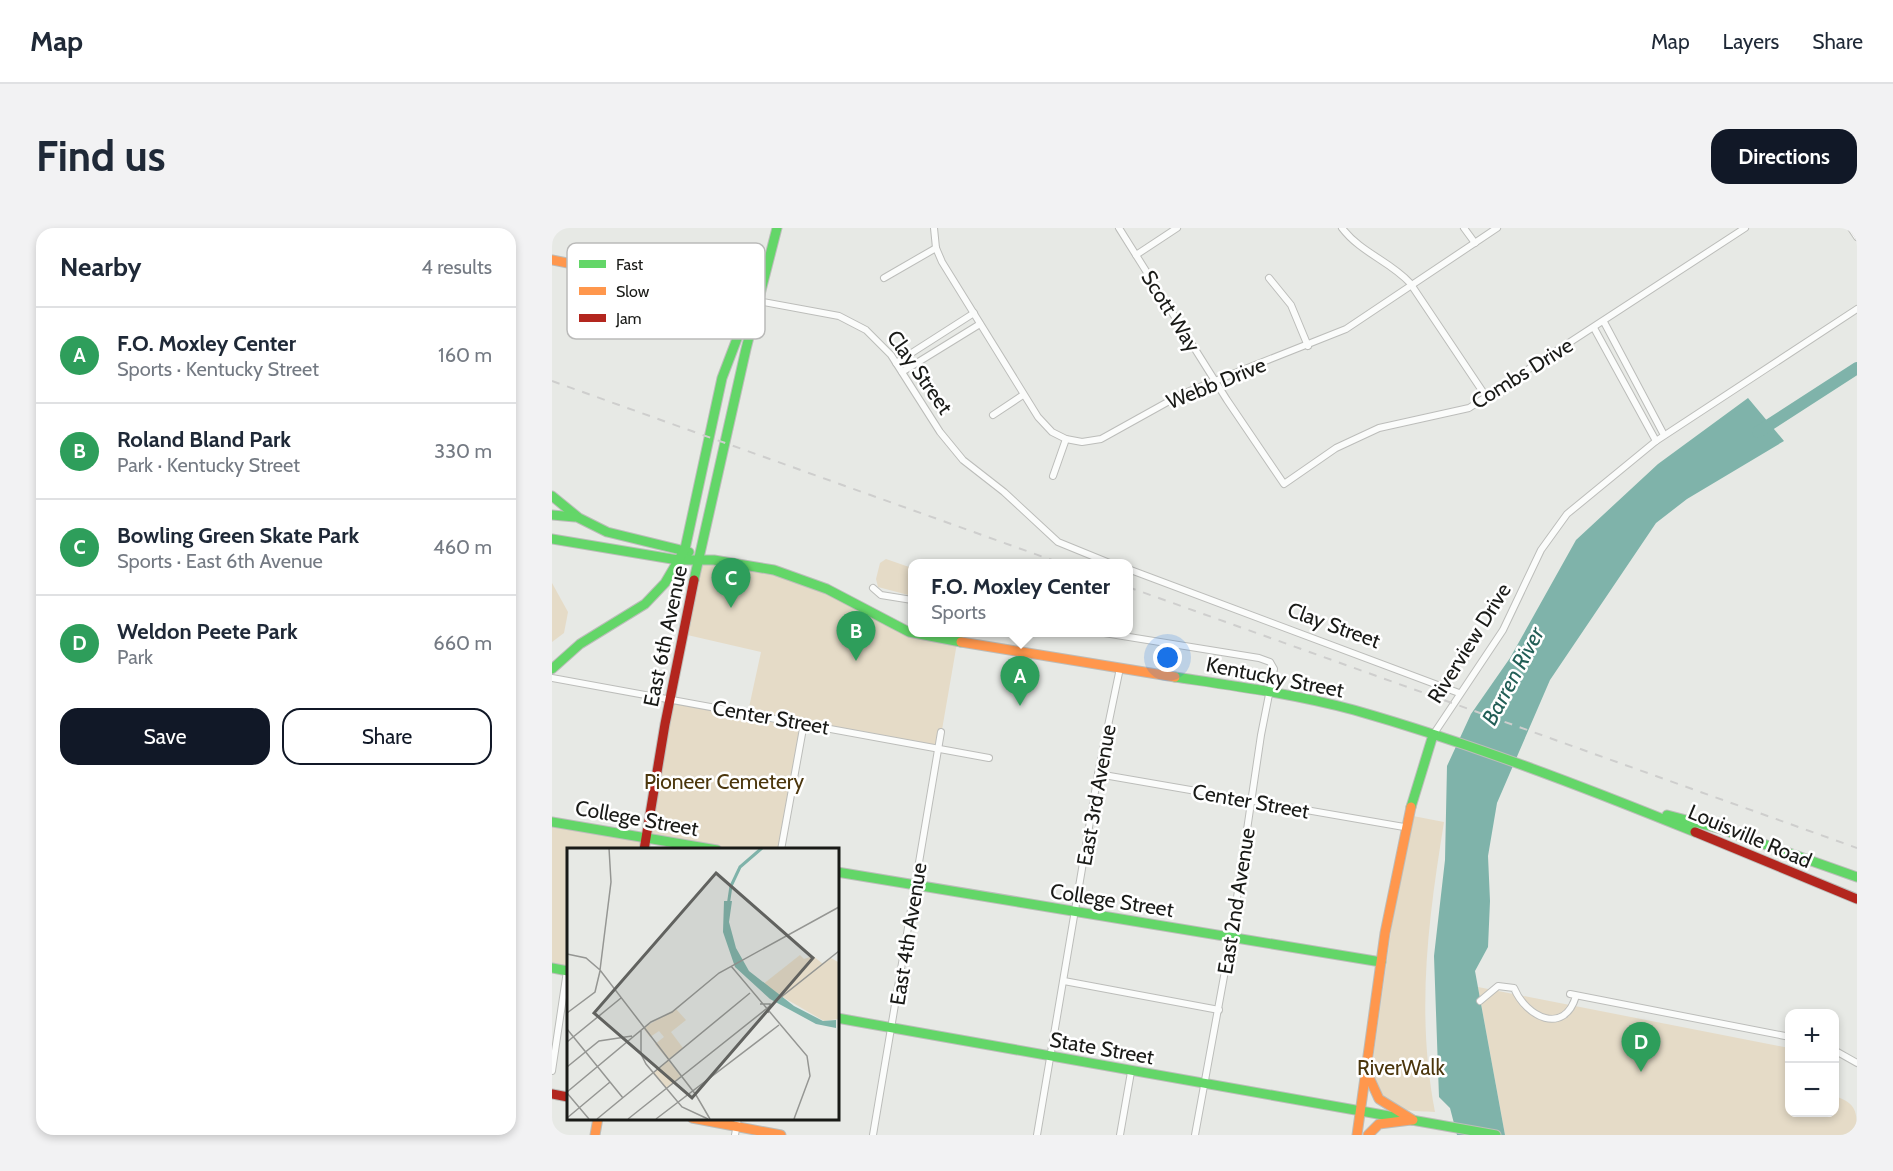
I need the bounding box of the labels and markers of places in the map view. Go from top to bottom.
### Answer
pin: C [712,558,750,608]
pin: B [836,612,876,661]
pin: A [1000,656,1040,706]
pin: D [1622,1022,1660,1072]

